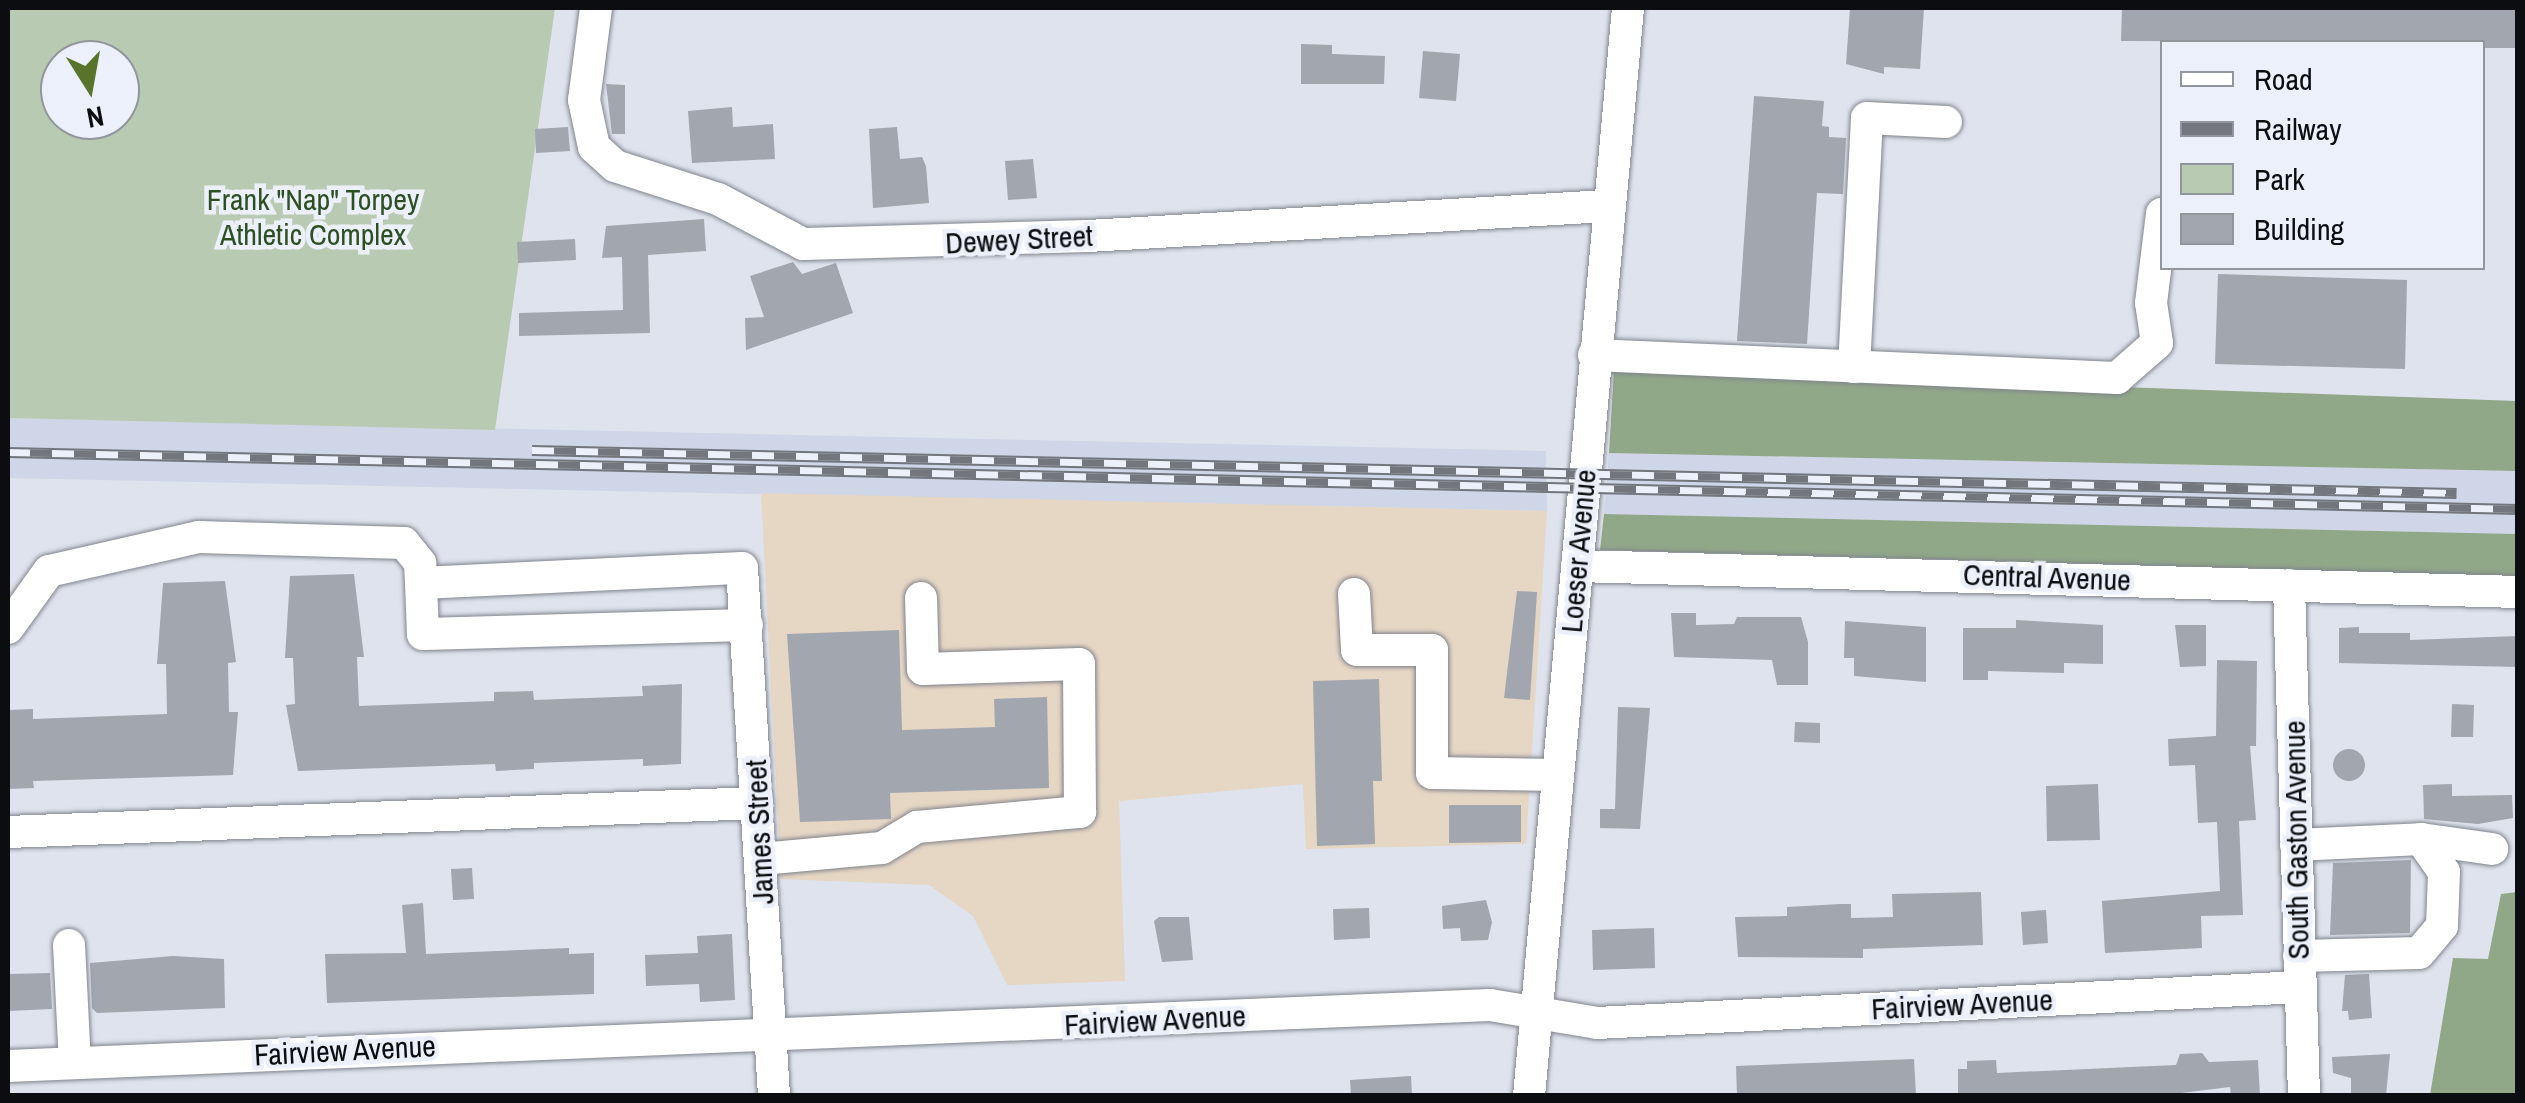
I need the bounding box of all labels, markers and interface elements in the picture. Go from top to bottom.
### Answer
north arrow [40,40,140,140]
legend [2160,40,2485,270]
text: Road [2254,59,2313,99]
text: N [84,97,107,138]
text: Railway [2254,109,2341,149]
text: Park [2254,159,2305,199]
park label: Frank "Nap" Torpey Athletic Complex [207,181,419,252]
text: Building [2254,209,2344,249]
street label: Dewey Street [944,217,1094,261]
street label: Loeser Avenue [1553,467,1603,635]
street label: Central Avenue [1962,556,2132,598]
street label: South Gaston Avenue [2276,720,2316,960]
street label: James Street [737,759,781,905]
street label: Fairview Avenue [1870,981,2054,1027]
street label: Fairview Avenue [1063,997,1247,1043]
street label: Fairview Avenue [253,1027,437,1073]

